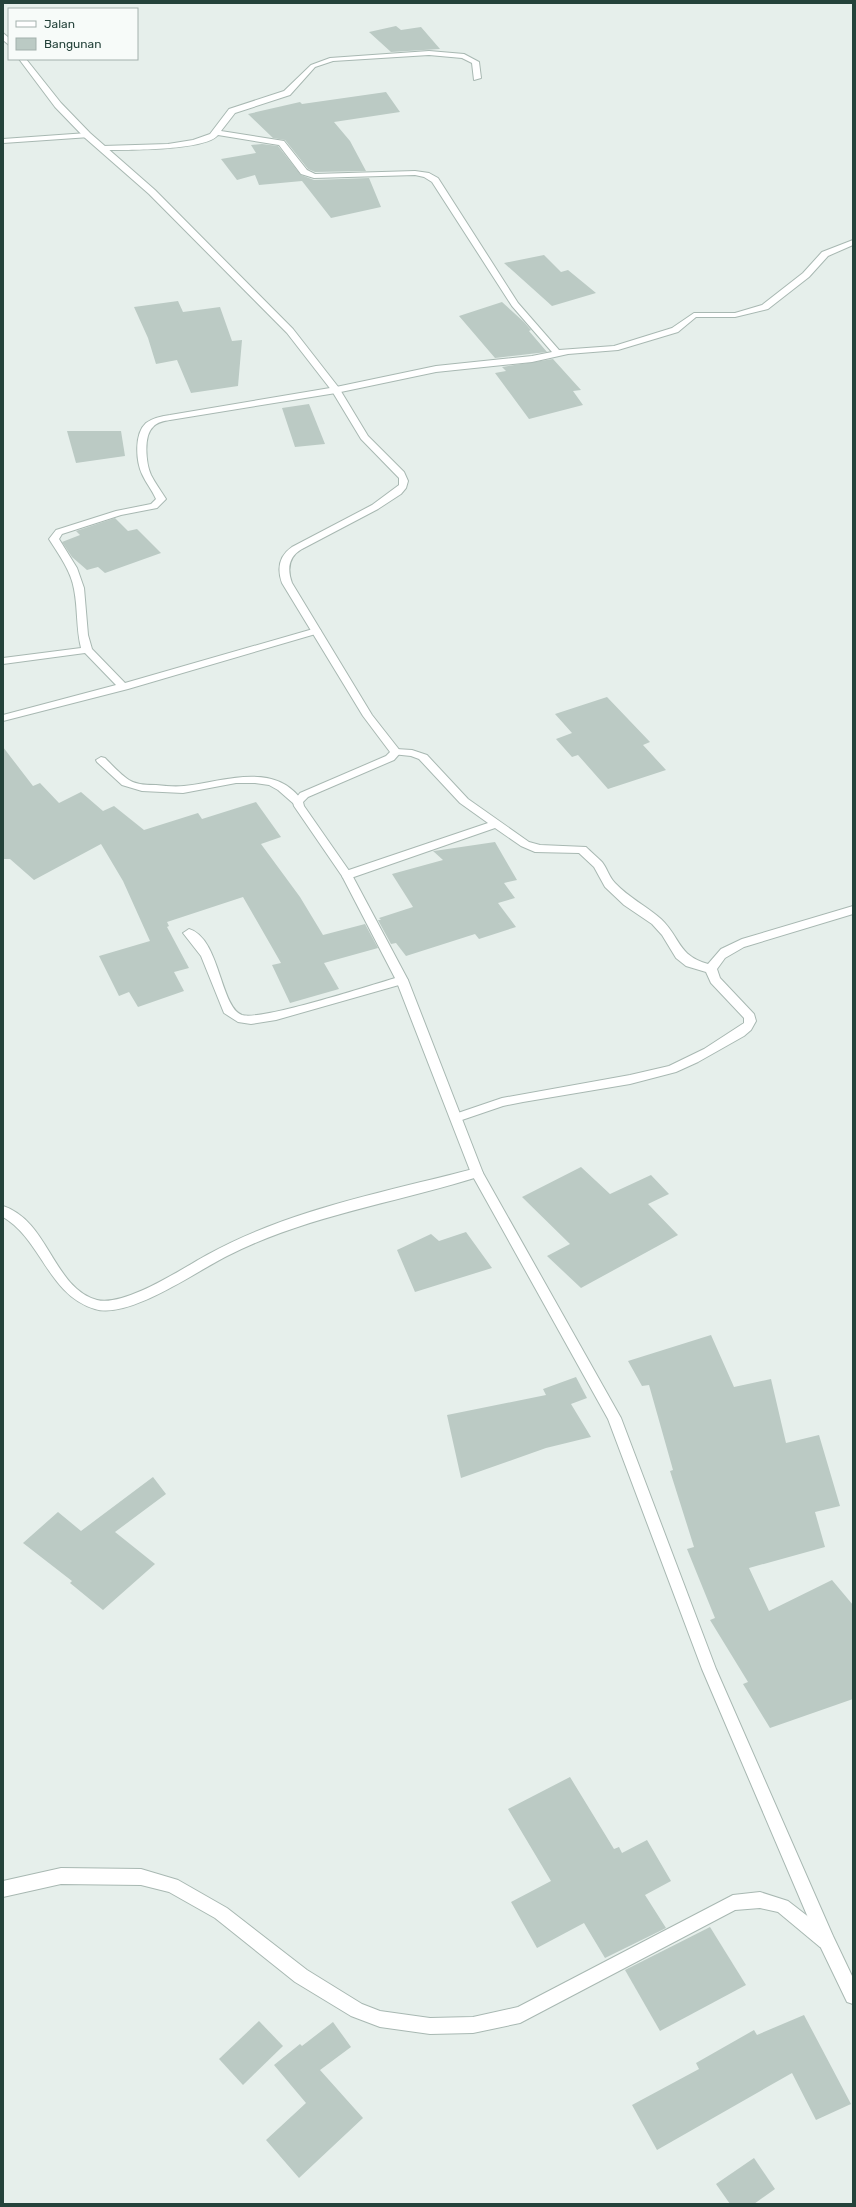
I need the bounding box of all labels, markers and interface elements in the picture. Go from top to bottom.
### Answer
legend [8,8,138,60]
text: Jalan [44,17,75,31]
text: Bangunan [44,37,101,51]

